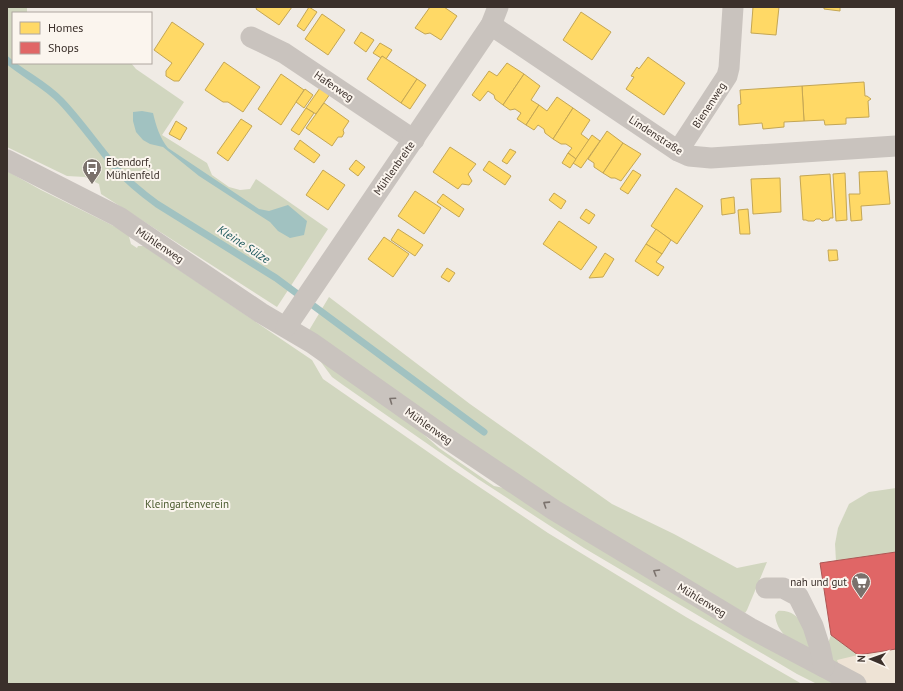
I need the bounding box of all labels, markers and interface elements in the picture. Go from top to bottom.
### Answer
legend [12,12,152,64]
text: Homes [48,20,83,35]
text: Shops [48,40,79,55]
street label: Haferweg [311,68,357,104]
street label: Bienenweg [689,79,729,131]
street label: Lindenstraße [626,112,686,158]
street label: Mühlenbreite [370,138,418,198]
place label: Ebendorf, Mühlenfeld [106,155,160,182]
bus stop icon: Ebendorf, Mühlenfeld [81,157,103,185]
water label: Kleine Sülze [215,221,274,267]
street label: Mühlenweg [133,224,187,266]
one-way arrow [389,398,396,405]
street label: Mühlenweg [403,405,456,448]
park label: Kleingartenverein [145,497,229,511]
one-way arrow [543,502,550,509]
one-way arrow [653,570,660,577]
supermarket icon: nah und gut [850,571,872,599]
place label: nah und gut [790,575,847,589]
street label: Mühlenweg [675,580,729,620]
north arrow [851,639,891,679]
text: N [854,655,868,663]

